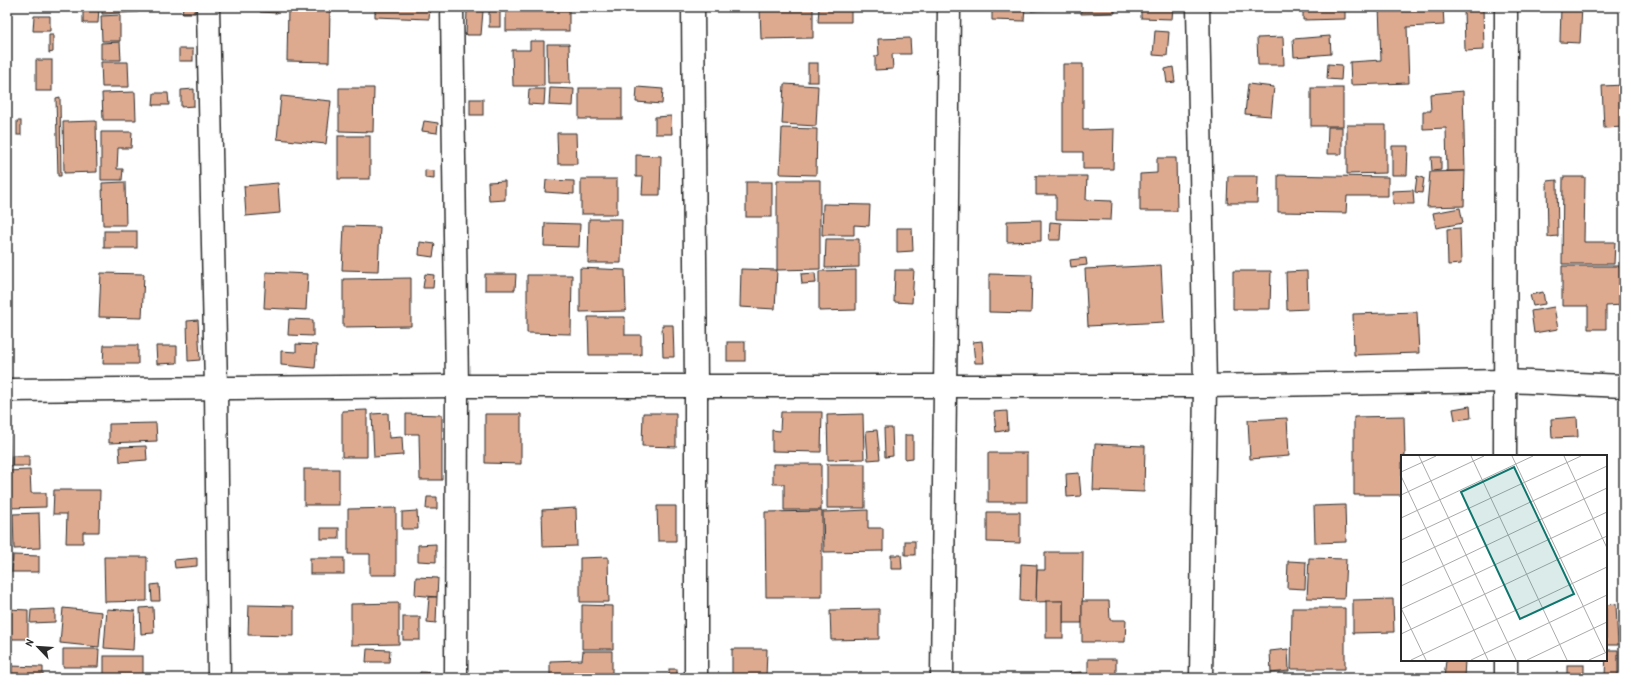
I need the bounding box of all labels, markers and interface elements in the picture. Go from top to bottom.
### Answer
inset map [1401,455,1607,661]
north arrow [18,627,58,667]
text: N [21,637,37,648]

